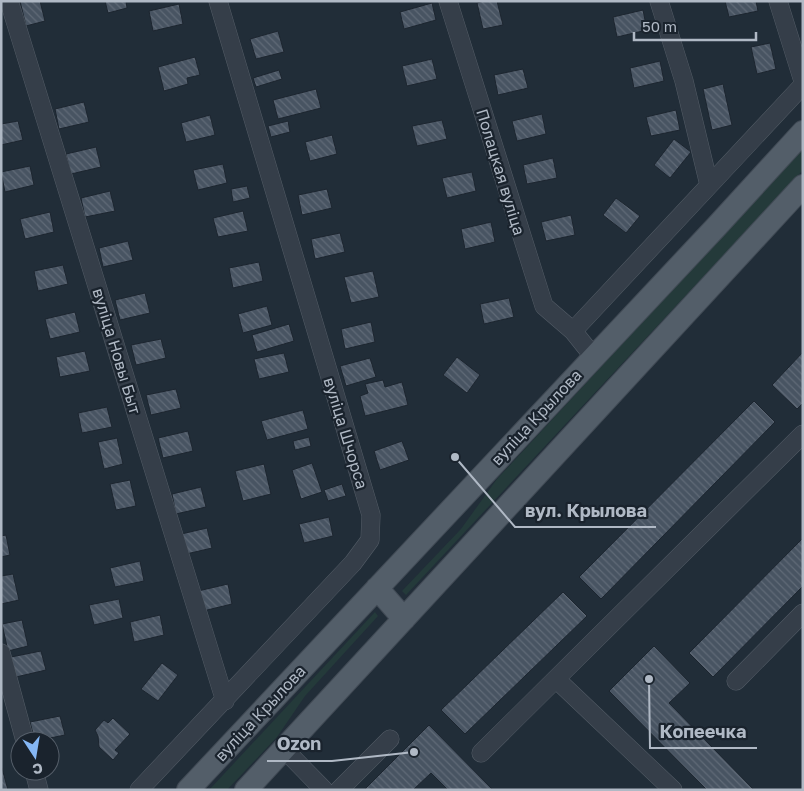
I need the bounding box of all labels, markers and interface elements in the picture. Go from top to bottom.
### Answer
scale bar [634,10,756,42]
text: 50 m [642,17,677,35]
street label: Полацкая вуліца [472,106,530,238]
street label: вуліца Новы Быт [88,286,146,417]
street label: вуліца Крылова [486,365,586,469]
street label: вуліца Шчорса [320,375,372,491]
callout: вул. Крылова [515,494,656,527]
text: вул. Крылова [525,499,647,521]
street label: вуліца Крылова [210,661,310,765]
callout: Копеечка [650,715,757,748]
text: Копеечка [660,720,746,742]
callout: Ozon [267,728,332,761]
north arrow [10,731,60,781]
text: Ozon [277,732,321,754]
text: С [31,760,44,779]

